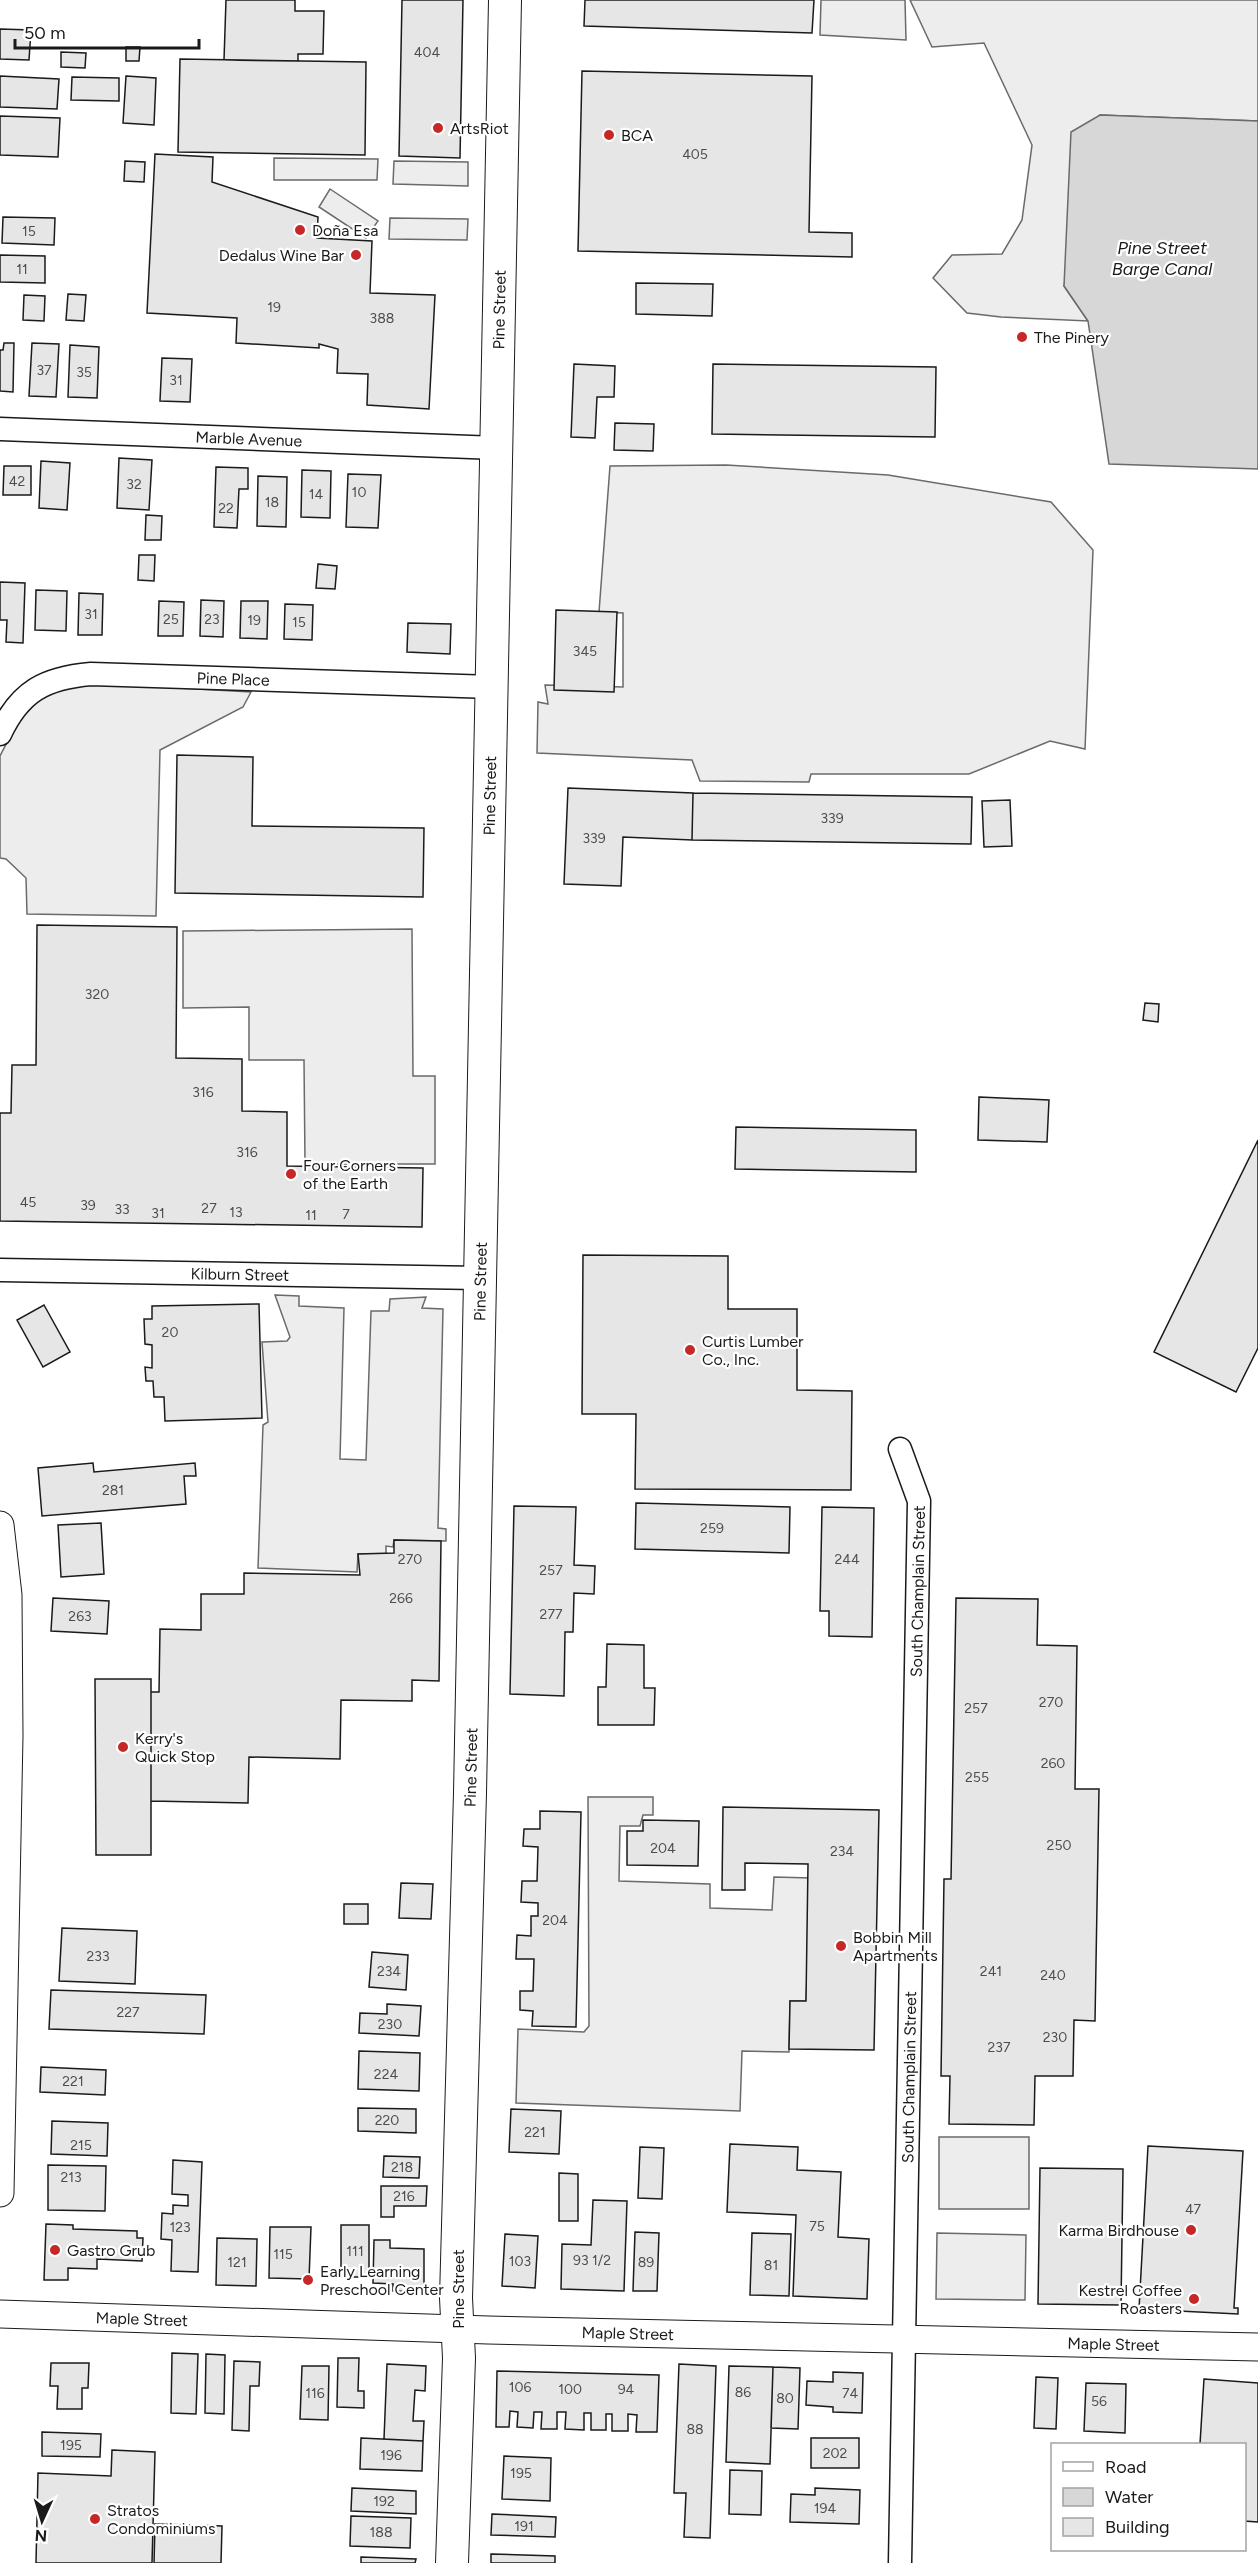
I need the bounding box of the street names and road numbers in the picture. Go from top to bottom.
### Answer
street label: Pine Street [489,270,509,350]
street label: Marble Avenue [195,427,303,450]
street label: Pine Place [196,668,270,689]
street label: Pine Street [479,756,500,836]
street label: Pine Street [470,1242,490,1321]
street label: Kilburn Street [191,1264,289,1284]
street label: South Champlain Street [906,1505,928,1677]
street label: Pine Street [460,1727,481,1807]
street label: South Champlain Street [898,1991,920,2163]
street label: Pine Street [449,2249,468,2329]
street label: Maple Street [95,2308,188,2330]
street label: Maple Street [581,2323,674,2344]
street label: Maple Street [1067,2333,1160,2354]

